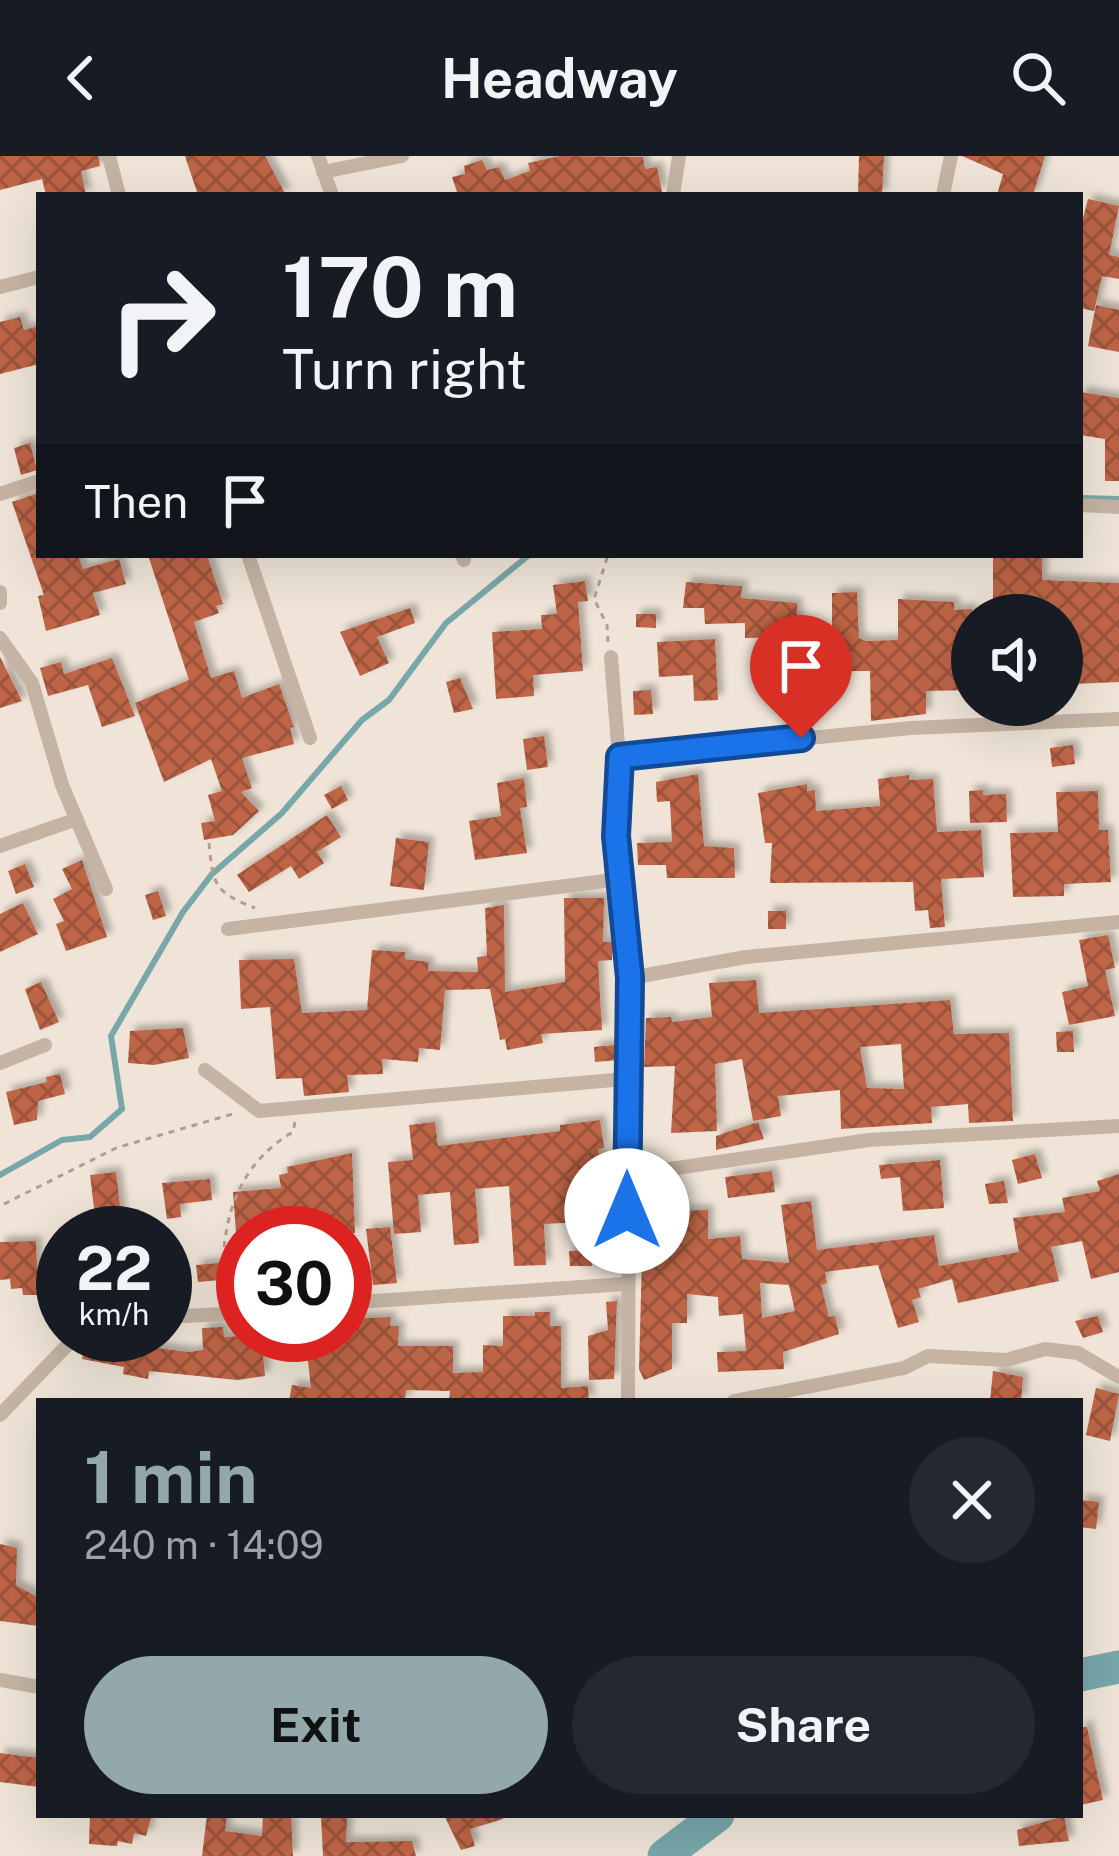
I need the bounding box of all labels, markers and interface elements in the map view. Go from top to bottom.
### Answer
icon: back [48,45,114,111]
icon: search [1005,45,1071,111]
text: Headway [441,47,678,110]
text: 170 m [282,237,518,336]
icon: right [84,240,240,396]
text: Turn right [282,338,527,401]
icon: arrive [212,468,278,534]
text: Then [84,475,188,528]
map controls [951,594,1083,726]
button: sound [951,594,1083,726]
pin [750,615,852,738]
icon: arrive [768,633,834,699]
position arrow [564,1148,690,1274]
speed limit sign: 30 [216,1206,372,1362]
text: 22 [76,1233,152,1304]
text: km/h [79,1296,149,1332]
text: 1 min [84,1435,258,1519]
button: close [909,1437,1035,1563]
text: 240 m · 14:09 [84,1522,324,1568]
button: Exit [84,1656,548,1794]
button: Share [572,1656,1035,1794]

